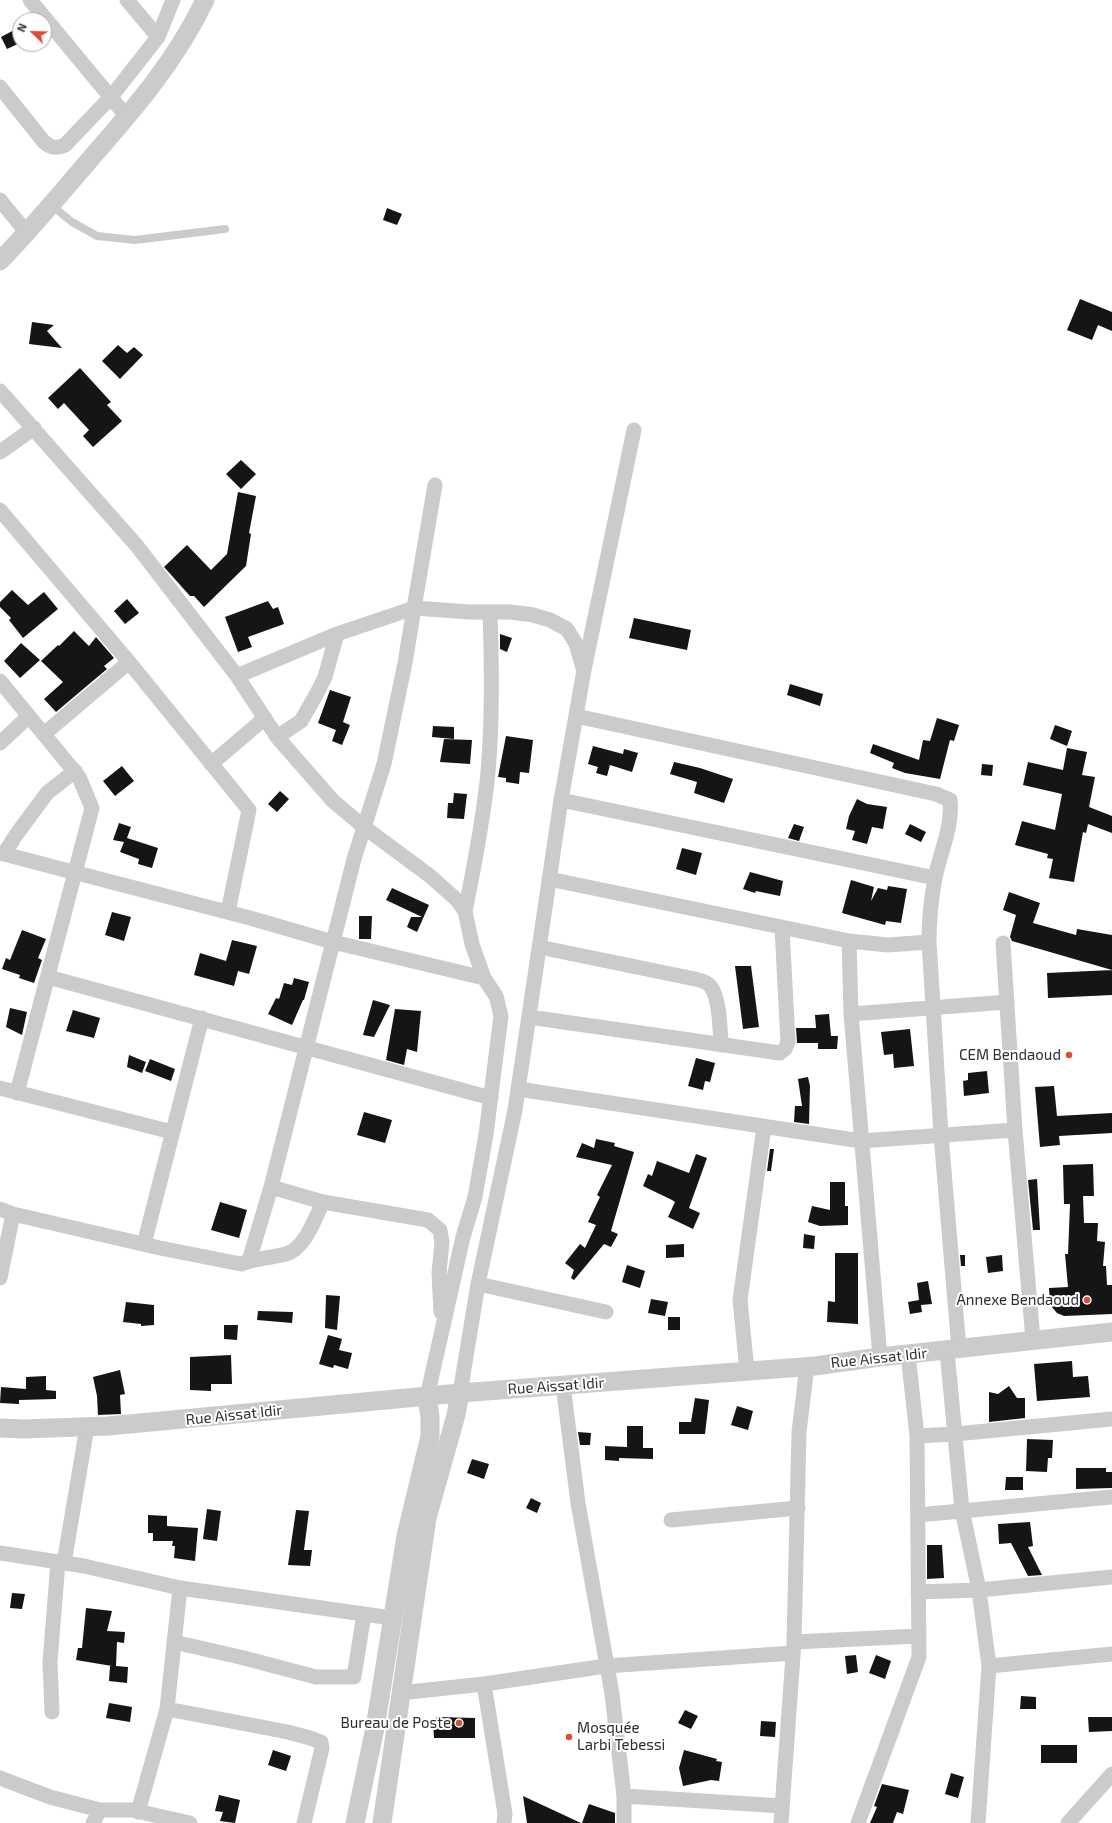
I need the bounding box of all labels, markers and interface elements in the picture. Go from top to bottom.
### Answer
north arrow [12,12,52,52]
text: N [14,21,29,34]
place label: CEM Bendaoud [959,1046,1061,1064]
marker: CEM Bendaoud [1064,1050,1074,1060]
place label: Annexe Bendaoud [956,1291,1079,1309]
marker: Annexe Bendaoud [1082,1295,1092,1305]
street label: Rue Aissat Idir [830,1344,928,1372]
street label: Rue Aissat Idir [507,1374,605,1398]
street label: Rue Aissat Idir [185,1401,283,1429]
place label: Bureau de Poste [340,1714,451,1732]
marker: Bureau de Poste [454,1718,464,1728]
place label: Mosquée Larbi Tebessi [577,1719,665,1754]
marker: Mosquée Larbi Tebessi [564,1732,574,1742]

